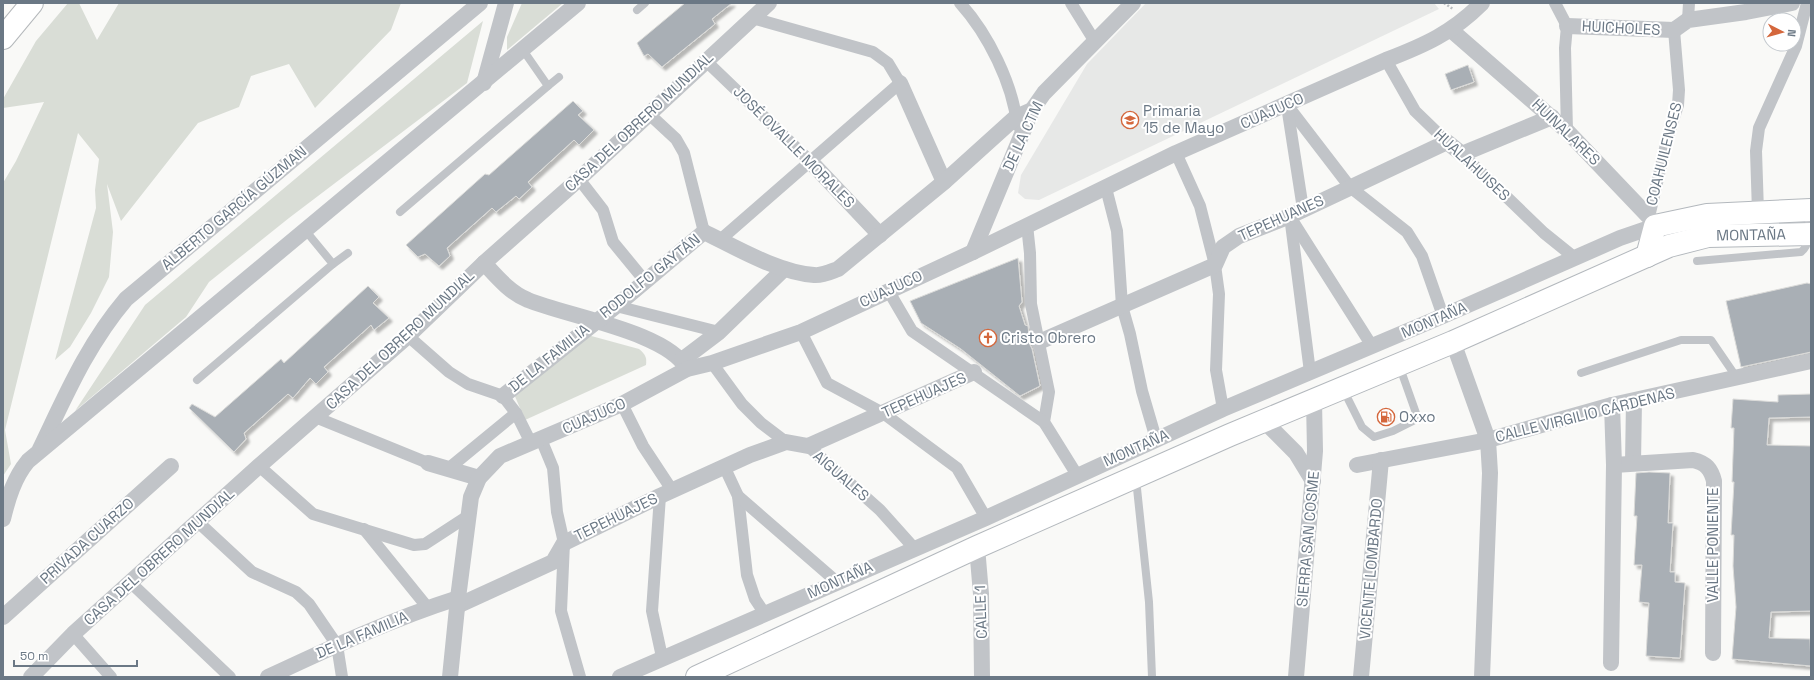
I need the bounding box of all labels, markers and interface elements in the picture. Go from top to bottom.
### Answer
north arrow [1762,12,1802,52]
street label: HUICHOLES [1581,16,1661,39]
text: N [1785,29,1799,37]
street label: CASA DEL OBRERO MUNDIAL [560,48,717,196]
street label: JOSÉ OVALLE MORALES [730,82,859,211]
street label: CUAJUCO [1237,88,1306,133]
street label: HUINALARES [1528,94,1604,169]
street label: DE LA CTM [998,98,1047,174]
street label: COAHUILENSES [1641,100,1686,208]
place label: Primaria 15 de Mayo [1143,101,1224,137]
school or university icon: Primaria 15 de Mayo [1120,110,1140,130]
street label: HUALAHUISES [1430,125,1514,205]
street label: ALBERTO GARCÍA GÚZMAN [157,141,310,274]
street label: TEPEHUANES [1235,190,1326,245]
street label: MONTAÑA [1716,224,1786,245]
street label: RODOLFO GAYTÁN [596,229,704,322]
street label: CASA DEL OBRERO MUNDIAL [321,266,478,414]
street label: CUAJUCO [856,266,925,311]
street label: MONTAÑA [1398,297,1470,342]
street label: DE LA FAMILIA [504,319,593,396]
church icon: Cristo Obrero [978,328,998,348]
place label: Cristo Obrero [1001,328,1096,347]
street label: TEPEHUAJES [879,367,969,422]
street label: CALLE VIRGILIO CÁRDENAS [1493,383,1677,446]
street label: CUAJUCO [559,393,628,438]
fuel station icon: Oxxo [1376,407,1396,427]
place label: Oxxo [1399,407,1436,426]
street label: MONTAÑA [1100,425,1172,470]
street label: AIGUALES [809,446,873,505]
street label: SIERRA SAN COSME [1292,470,1323,608]
street label: CASA DEL OBRERO MUNDIAL [79,484,238,629]
street label: TEPEHUAJES [571,488,661,545]
street label: VALLE PONIENTE [1703,488,1722,602]
street label: PRIVADA CUARZO [36,493,138,588]
street label: VICENTE LOMBARDO [1355,498,1386,640]
street label: MONTAÑA [804,557,876,602]
street label: CALLE 1 [970,585,991,639]
street label: DE LA FAMILIA [313,606,411,663]
scale bar [14,642,137,668]
text: 50 m [20,648,48,664]

